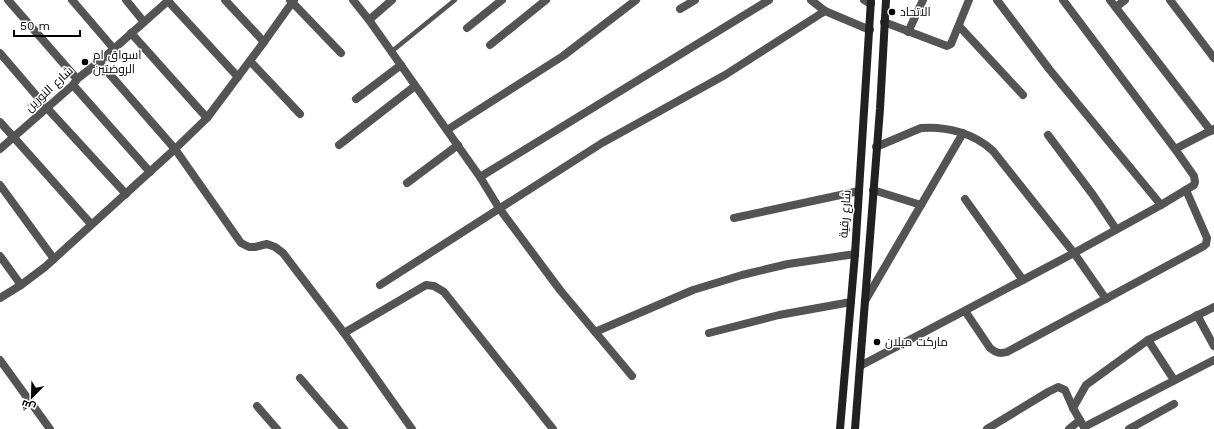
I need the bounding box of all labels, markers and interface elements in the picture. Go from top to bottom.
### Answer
place label: الاتحاد [900,5,931,19]
marker: الاتحاد [887,7,897,17]
scale bar [14,12,80,38]
text: 50 m [20,19,50,33]
place label: اسواق ام الروضتين [93,48,142,76]
marker: اسواق ام الروضتين [80,57,90,67]
street label: شارع النورين [22,63,76,115]
street label: شارع رقية [836,189,855,239]
place label: ماركت ميلان [885,335,948,349]
marker: ماركت ميلان [872,337,882,347]
north arrow [12,377,52,417]
text: ش [19,397,37,414]

